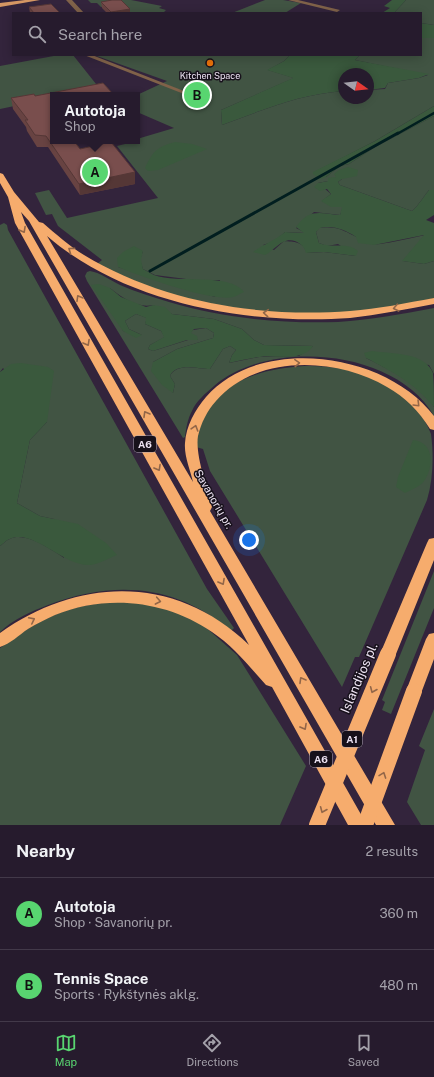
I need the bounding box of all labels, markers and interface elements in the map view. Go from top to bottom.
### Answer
search box [12,12,422,56]
icon: search [26,23,48,45]
text: Search here [58,26,142,43]
marker: Kitchen Space [205,58,215,68]
north arrow [338,68,374,104]
place label: Kitchen Space [180,70,240,81]
pin: B [184,80,210,110]
popup [50,92,140,144]
text: Autotoja [64,102,126,119]
text: Shop [64,119,96,134]
pin: A [82,157,108,187]
one-way arrow [19,226,26,233]
one-way arrow [68,247,75,255]
one-way arrow [76,295,83,302]
one-way arrow [393,304,399,312]
one-way arrow [263,309,269,318]
one-way arrow [83,339,90,346]
one-way arrow [295,359,301,367]
one-way arrow [412,399,419,407]
one-way arrow [143,411,150,418]
one-way arrow [190,425,199,432]
road number: A6 [134,436,156,452]
one-way arrow [154,464,161,471]
street label: Savanorių pr. [192,467,236,531]
your location [239,530,259,550]
one-way arrow [217,577,224,585]
one-way arrow [154,596,161,605]
one-way arrow [28,617,35,625]
street label: Islandijos pl. [337,640,381,715]
one-way arrow [300,677,307,684]
one-way arrow [369,686,377,693]
one-way arrow [299,723,306,730]
road number: A1 [342,731,362,747]
road number: A6 [310,751,332,767]
one-way arrow [379,772,387,779]
one-way arrow [320,805,328,813]
text: Nearby [16,841,75,861]
text: 2 results [366,844,418,859]
text: Autotoja [54,898,115,915]
text: A [24,906,34,921]
text: 360 m [380,906,418,921]
text: Shop · Savanorių pr. [54,915,172,930]
text: Tennis Space [54,970,149,987]
text: B [25,978,33,993]
text: 480 m [379,978,418,993]
text: Sports · Rykštynės aklg. [54,987,199,1002]
tab: Map [55,1032,77,1068]
tab: Directions [187,1032,238,1068]
tab: Saved [348,1032,379,1068]

